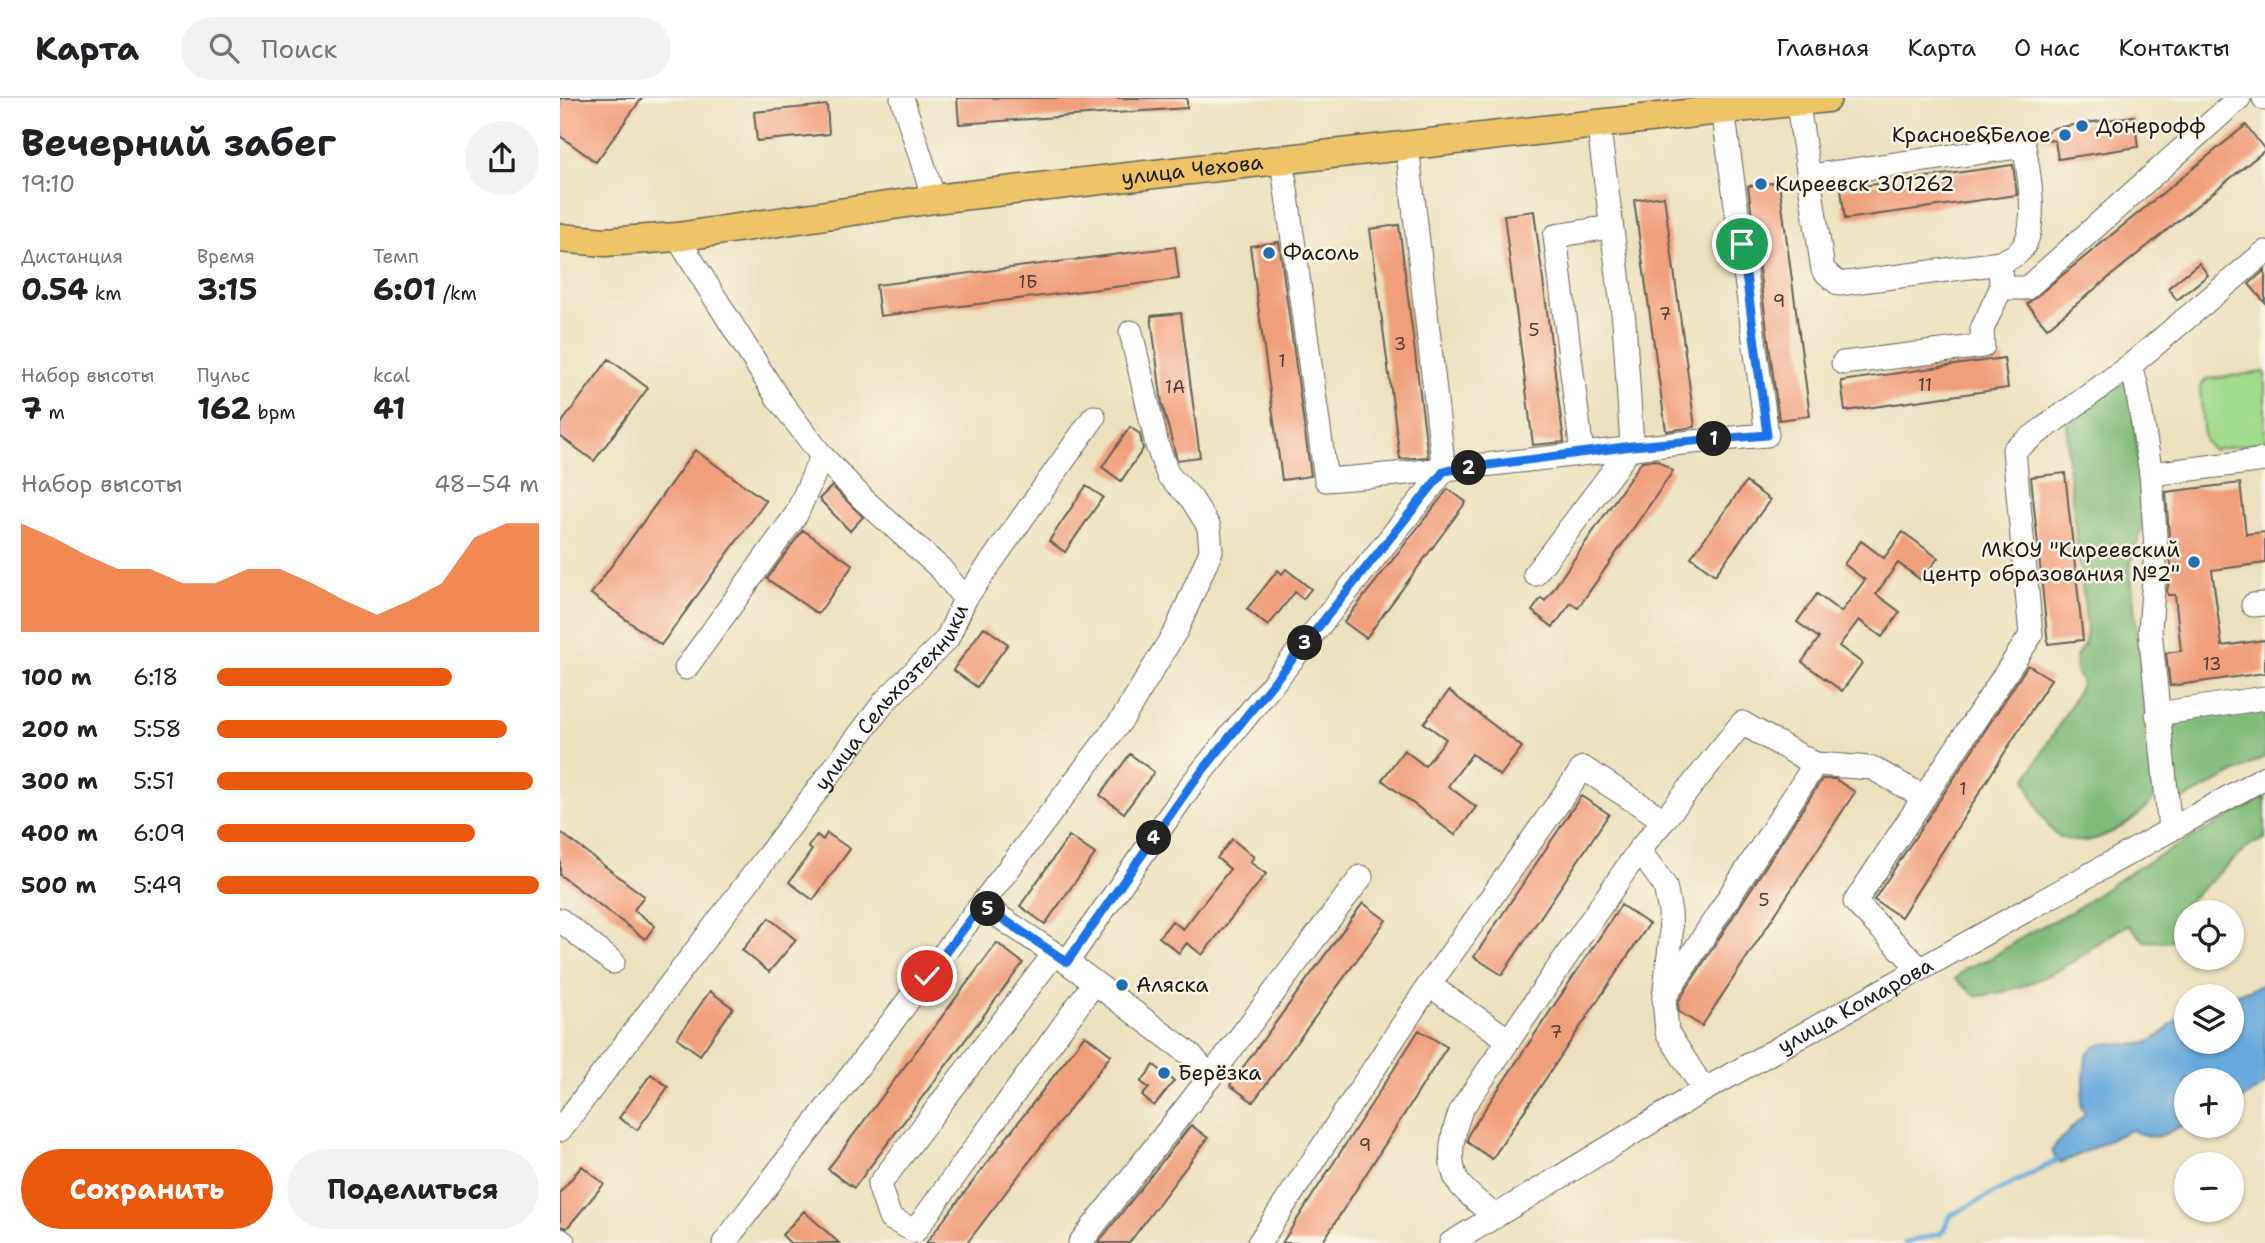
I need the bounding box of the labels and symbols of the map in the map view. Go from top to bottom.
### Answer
place label: Донерофф [2096,112,2206,140]
marker: Донерофф [2074,118,2090,134]
place label: Красное&Белое [1892,121,2051,149]
marker: Красное&Белое [2057,127,2073,143]
street label: улица Чехова [1120,148,1265,192]
place label: Киреевск 301262 [1775,170,1955,198]
marker: Киреевск 301262 [1753,176,1769,192]
pin [1712,214,1772,274]
place label: Фасоль [1283,239,1359,267]
marker: Фасоль [1261,245,1277,261]
house number: 1Б [1018,270,1038,294]
house number: 9 [1773,289,1785,313]
house number: 7 [1659,302,1671,326]
house number: 5 [1528,318,1540,342]
house number: 3 [1394,332,1406,356]
house number: 1 [1278,349,1286,373]
house number: 11 [1918,373,1932,397]
house number: 1А [1165,375,1185,399]
pin: 1 [1696,422,1732,456]
pin: 2 [1452,450,1486,486]
place label: МКОУ "Киреевский центр образования №2" [1922,536,2180,588]
marker: МКОУ "Киреевский центр образования №2" [2186,554,2202,570]
street label: улица Сельхозтехники [808,599,975,796]
pin: 3 [1288,626,1322,660]
house number: 13 [2202,652,2222,676]
house number: 1 [1959,777,1967,801]
pin: 4 [1136,820,1172,856]
house number: 5 [1758,888,1770,912]
pin: 5 [970,892,1006,926]
pin [897,946,957,1006]
street label: улица Комарова [1773,951,1938,1060]
place label: Аляска [1136,971,1208,999]
marker: Аляска [1114,977,1130,993]
house number: 7 [1550,1020,1562,1044]
place label: Берёзка [1178,1059,1261,1087]
marker: Берёзка [1156,1065,1172,1081]
house number: 9 [1359,1133,1371,1157]

